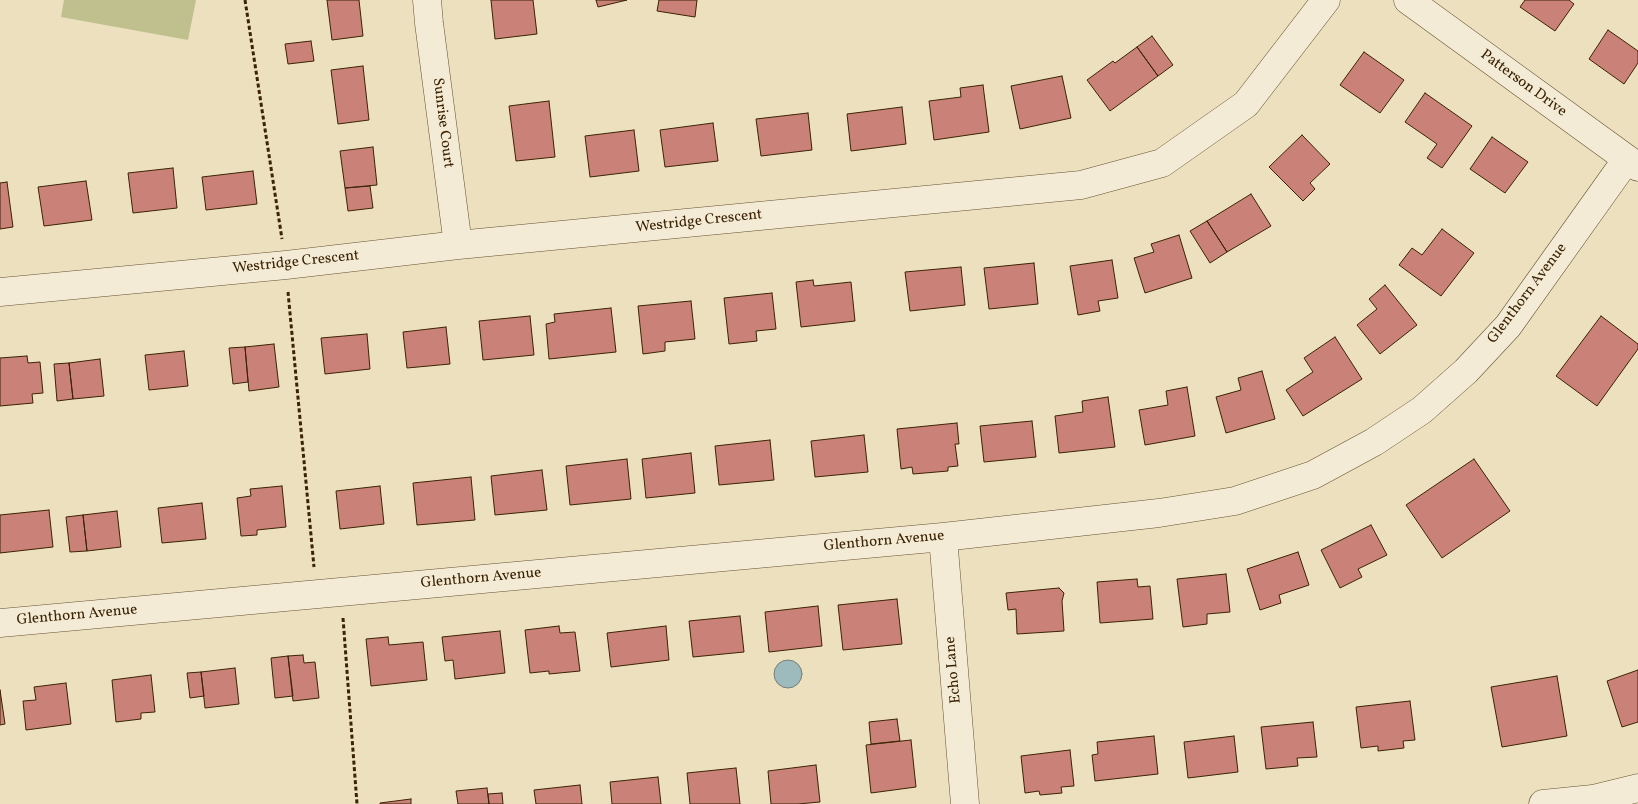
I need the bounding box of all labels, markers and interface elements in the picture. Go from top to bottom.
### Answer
street label: Patterson Drive [1476,47,1570,121]
street label: Sunrise Court [428,77,456,169]
street label: Westridge Crescent [635,206,763,238]
street label: Glenthorn Avenue [1484,240,1572,348]
street label: Westridge Crescent [232,247,360,279]
street label: Glenthorn Avenue [823,528,945,556]
street label: Glenthorn Avenue [420,565,542,593]
street label: Glenthorn Avenue [16,602,138,630]
street label: Echo Lane [942,636,966,704]

